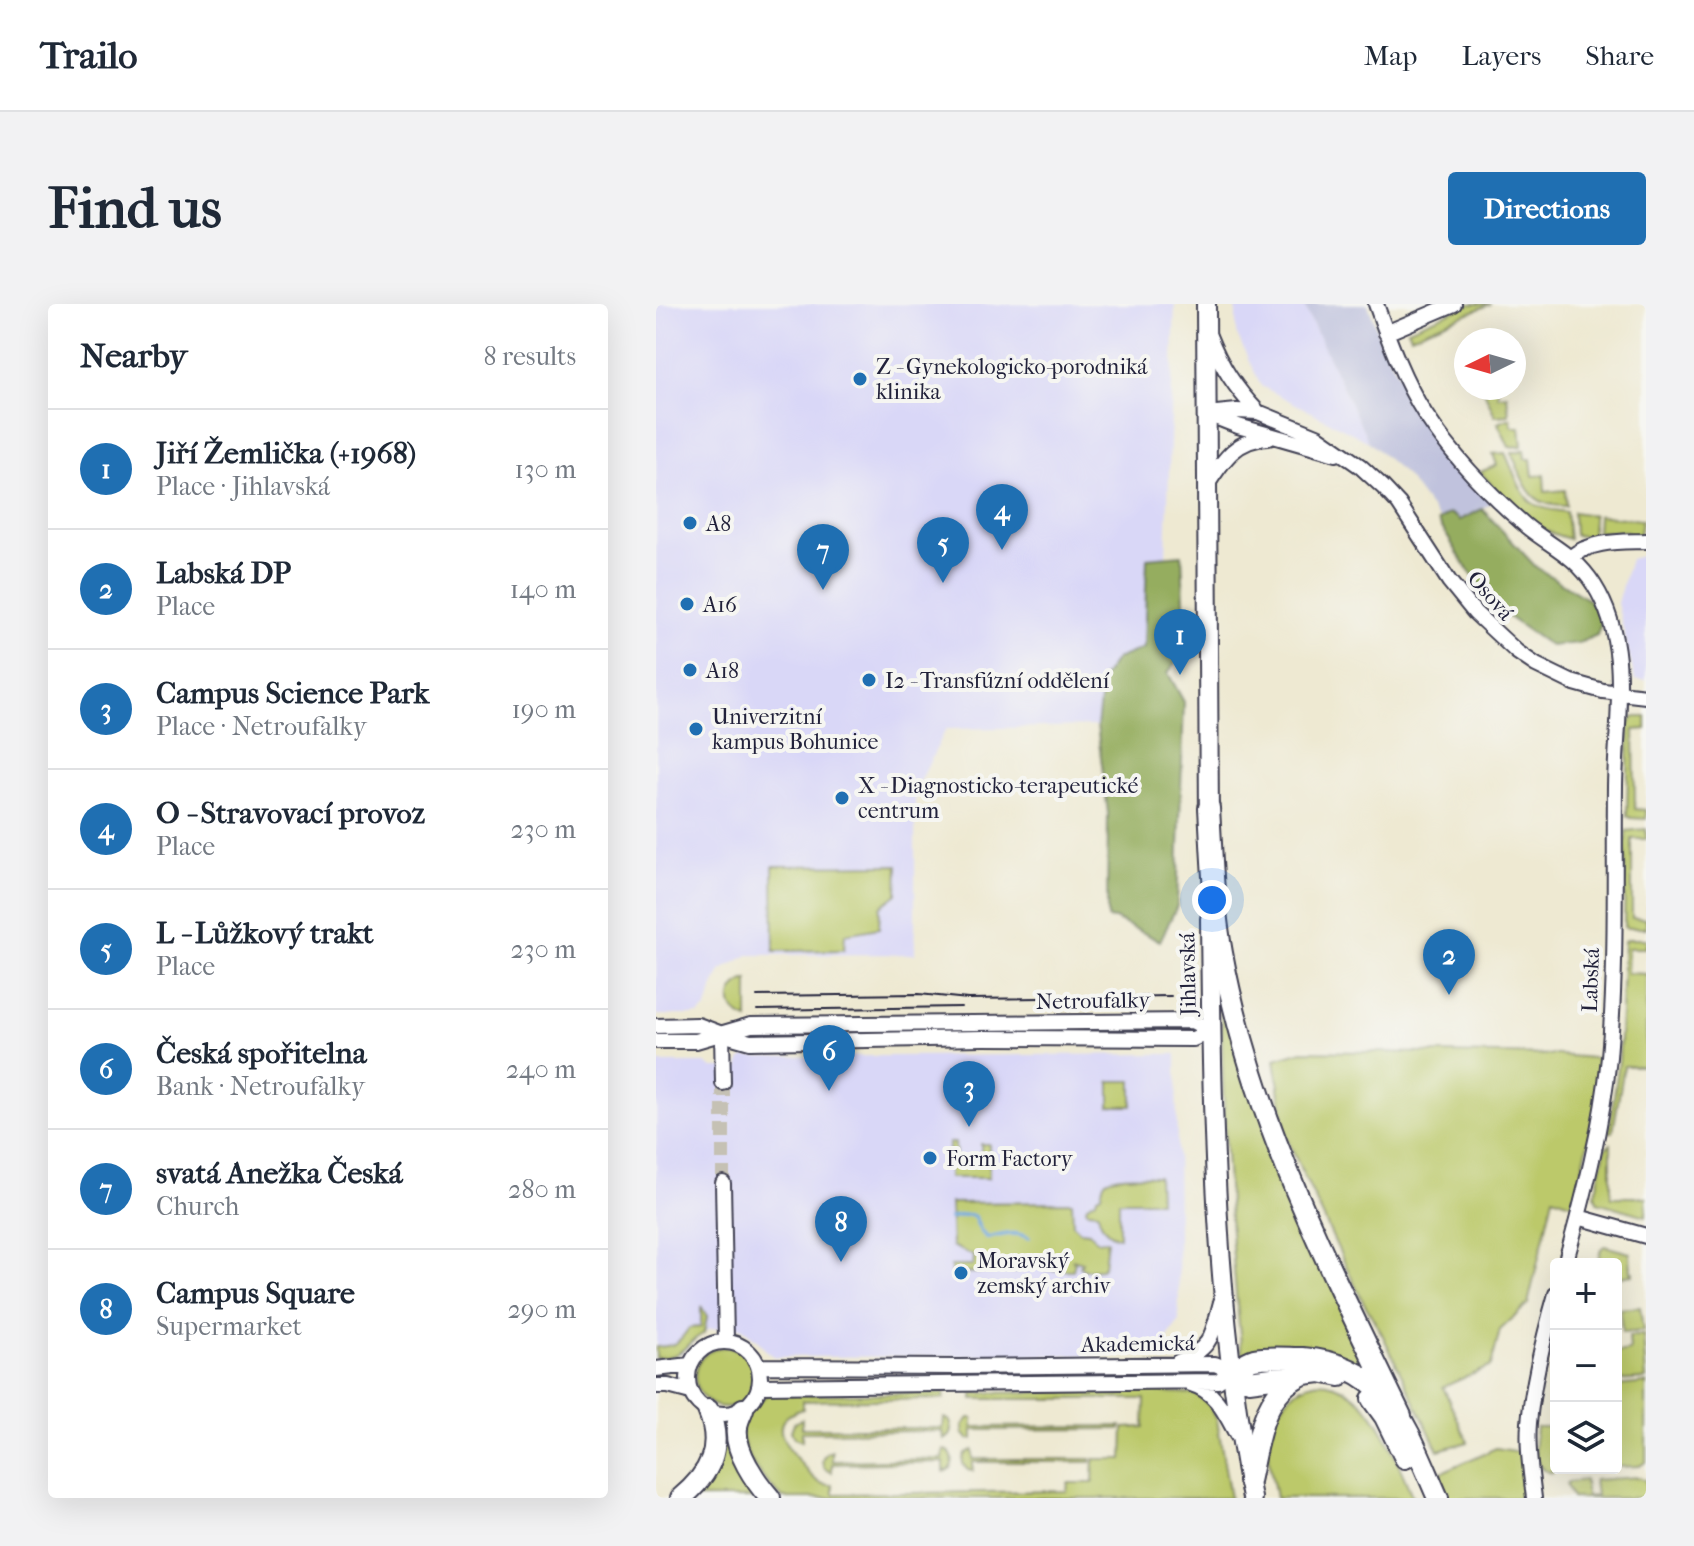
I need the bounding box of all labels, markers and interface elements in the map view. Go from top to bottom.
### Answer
text: Trailo [40,33,137,78]
text: Map [1364,39,1417,72]
text: Layers [1461,39,1541,72]
text: Share [1585,39,1654,72]
button: Directions [1448,172,1646,245]
text: Find us [48,176,222,241]
north arrow [1454,328,1526,400]
text: Nearby [80,336,187,376]
text: 8 results [483,341,576,372]
place label: Z - Gynekologicko-porodniká klinika [876,354,1148,405]
marker: Z - Gynekologicko-porodniká klinika [851,370,869,388]
text: Jiří Žemlička (+1968) [156,436,416,471]
text: 1 [101,454,111,485]
text: 130 m [515,454,576,485]
text: Place · Jihlavská [156,471,330,502]
pin: 4 [976,484,1028,550]
place label: A8 [705,511,731,537]
marker: A8 [681,514,699,532]
pin: 5 [917,517,969,583]
pin: 7 [797,524,849,590]
text: Labská DP [156,556,291,591]
street label: Osová [1462,566,1519,626]
text: 2 [99,574,113,605]
text: 140 m [510,574,576,605]
text: Place [156,591,215,622]
place label: A16 [702,592,737,618]
marker: A16 [678,595,696,613]
pin: 1 [1154,609,1206,675]
place label: A18 [705,658,739,684]
marker: A18 [681,661,699,679]
place label: I2 - Transfúzní oddělení [885,668,1110,694]
marker: I2 - Transfúzní oddělení [860,671,878,689]
text: Campus Science Park [156,676,429,711]
text: 3 [101,694,111,725]
text: 190 m [512,694,576,725]
place label: Univerzitní kampus Bohunice [712,704,878,755]
text: Place · Netroufalky [156,711,367,742]
marker: Univerzitní kampus Bohunice [687,720,705,738]
place label: X - Diagnosticko-terapeutické centrum [858,773,1138,824]
marker: X - Diagnosticko-terapeutické centrum [833,789,851,807]
text: O - Stravovací provoz [156,796,425,831]
text: 4 [98,814,114,845]
text: 230 m [510,814,576,845]
text: Place [156,831,215,862]
your location [1192,880,1232,920]
text: L - Lůžkový trakt [156,916,374,951]
pin: 2 [1423,929,1475,995]
street label: Jihlavská [1174,931,1202,1018]
text: 5 [100,934,112,965]
text: 230 m [510,934,576,965]
street label: Labská [1577,946,1605,1013]
text: Place [156,951,215,982]
street label: Netroufalky [1036,987,1152,1015]
pin: 6 [803,1025,855,1091]
text: Česká spořitelna [156,1036,367,1071]
text: 6 [99,1054,113,1085]
text: 240 m [506,1054,576,1085]
pin: 3 [943,1061,995,1127]
text: Bank · Netroufalky [156,1071,365,1102]
place label: Form Factory [946,1146,1074,1172]
marker: Form Factory [921,1149,939,1167]
text: svatá Anežka Česká [156,1156,403,1191]
text: 7 [100,1174,112,1205]
text: 280 m [508,1174,576,1205]
text: Church [156,1191,239,1222]
pin: 8 [815,1196,867,1262]
place label: Moravský zemský archiv [977,1248,1111,1299]
map controls [1550,1258,1622,1474]
button: + [1550,1258,1622,1330]
marker: Moravský zemský archiv [952,1264,970,1282]
text: Campus Square [156,1276,355,1311]
text: 8 [99,1294,113,1325]
text: 290 m [507,1294,576,1325]
text: Supermarket [156,1311,302,1342]
street label: Akademická [1080,1330,1196,1358]
button: − [1550,1330,1622,1402]
button: layers [1550,1402,1622,1474]

